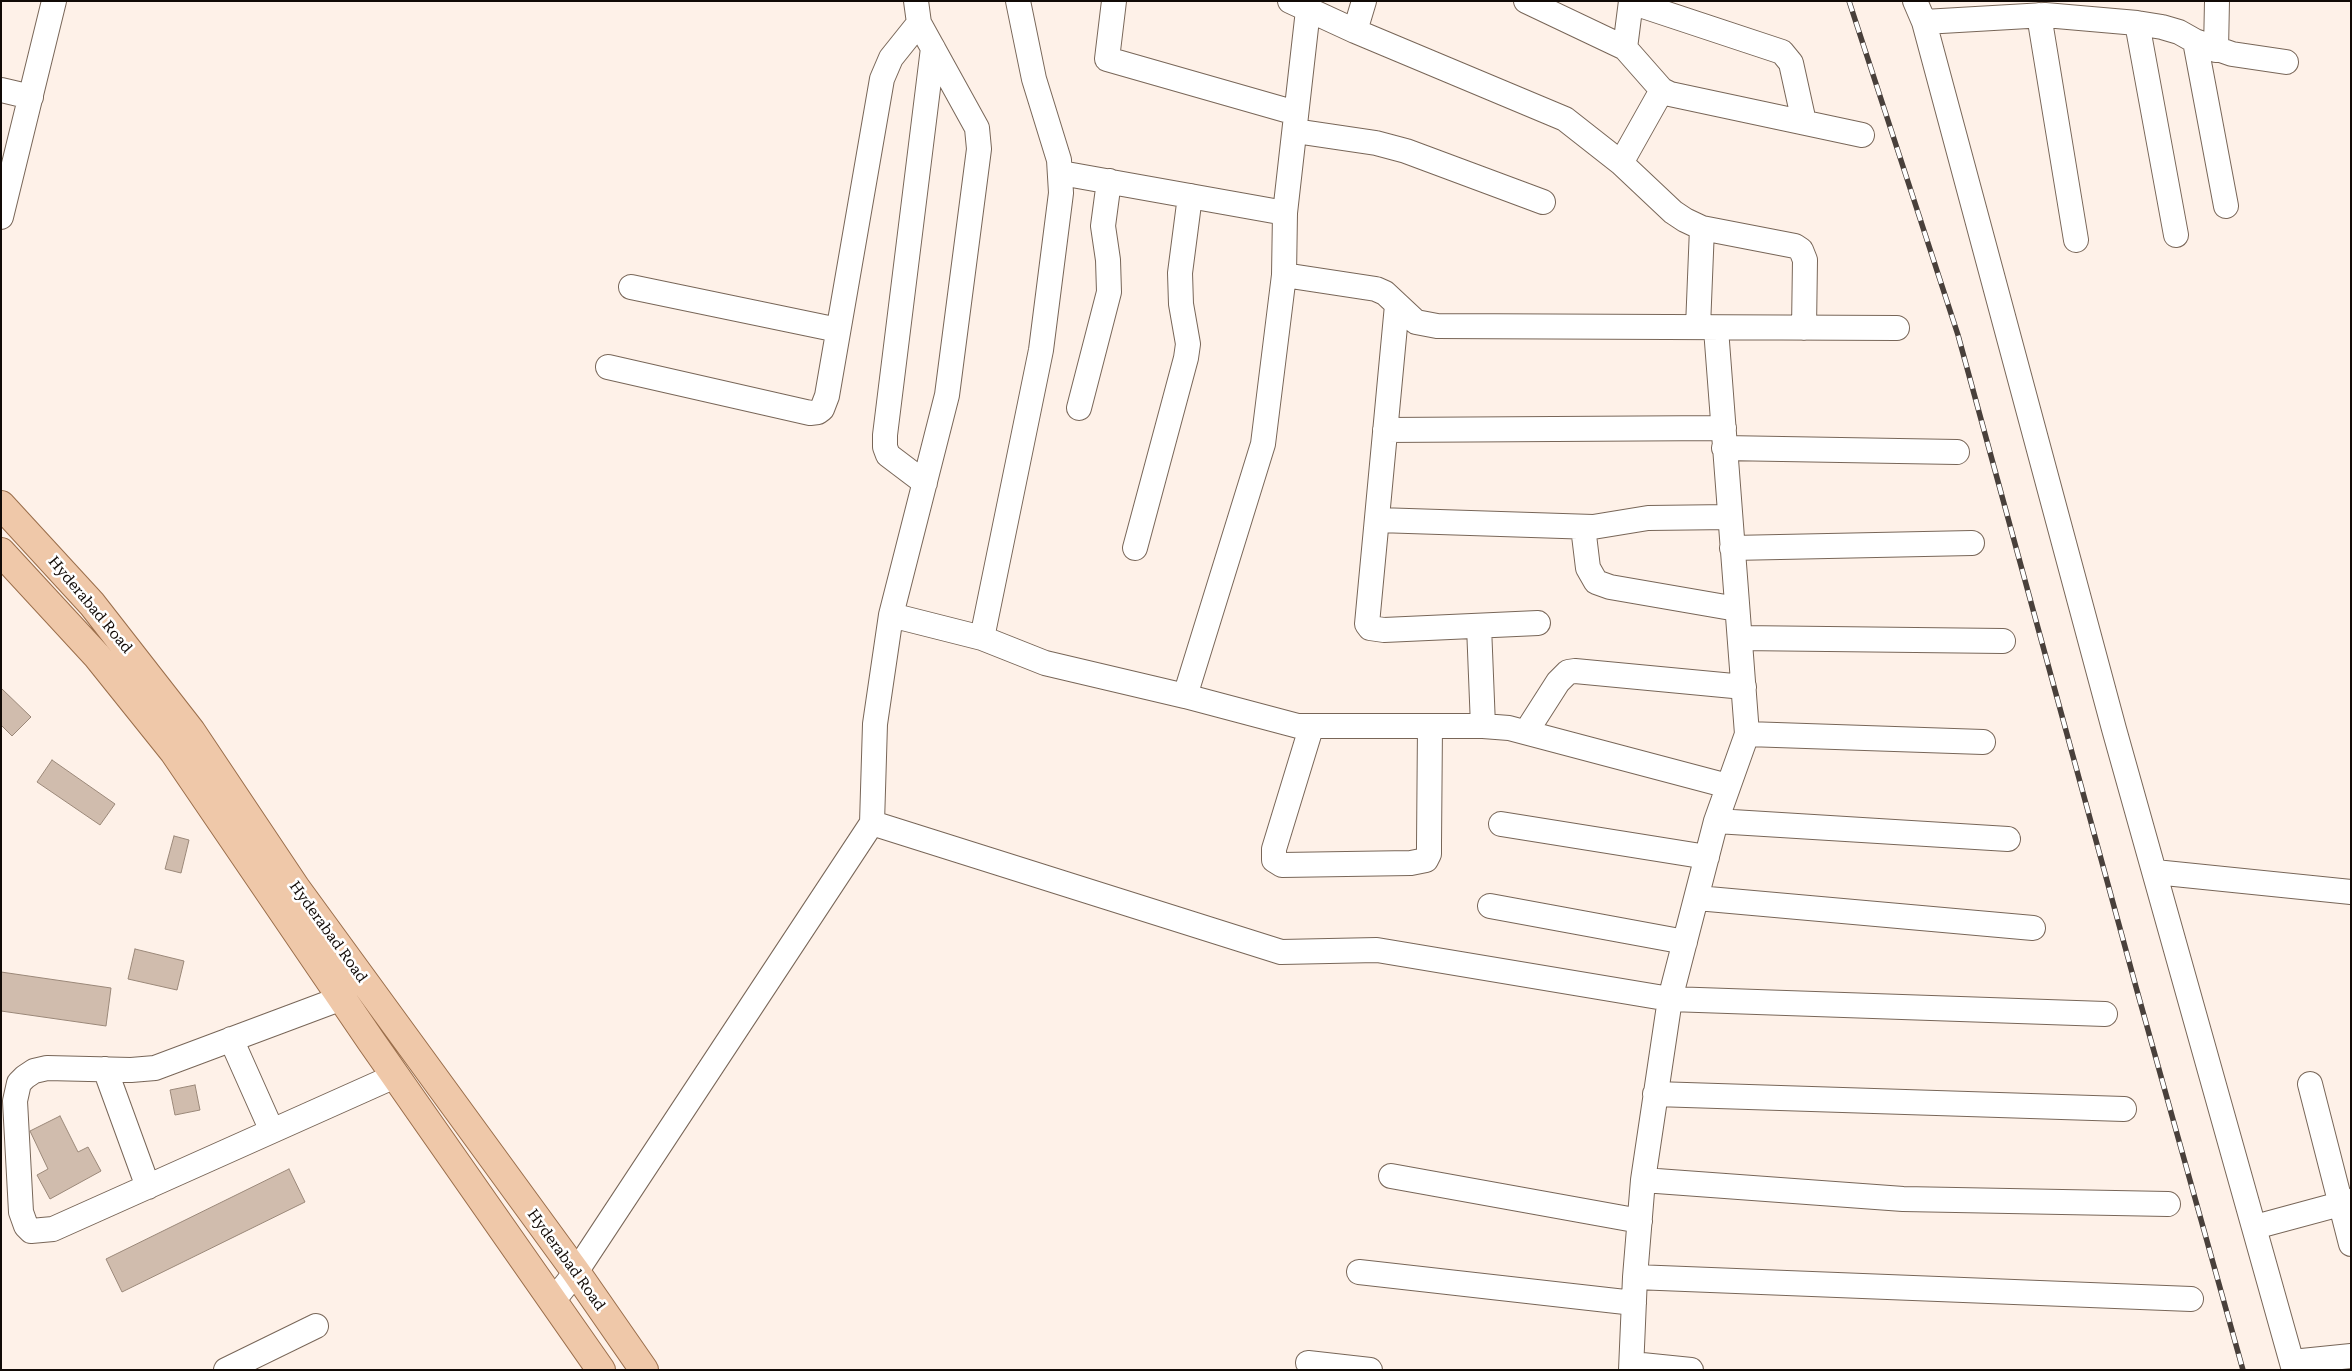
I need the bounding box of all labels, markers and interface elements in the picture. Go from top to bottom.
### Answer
street label: Hyderabad Road [44,553,136,657]
street label: Hyderabad Road [285,878,371,986]
street label: Hyderabad Road [523,1206,609,1314]

